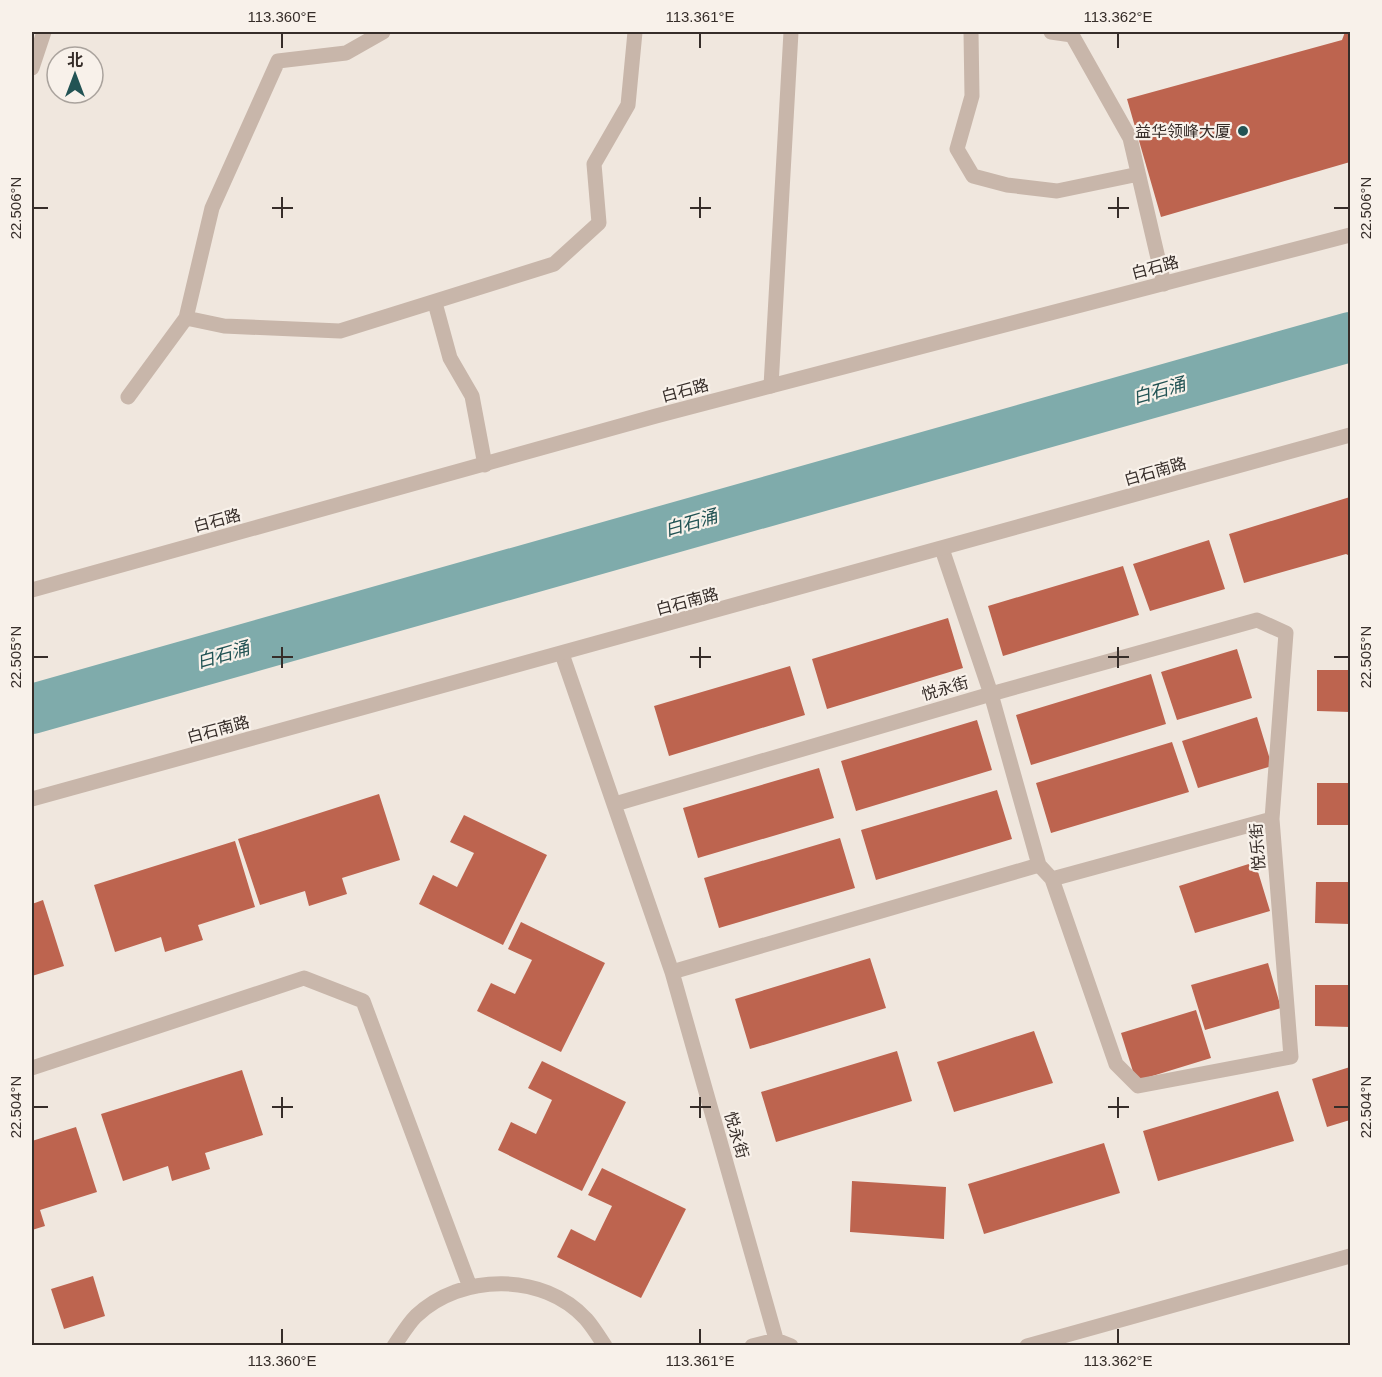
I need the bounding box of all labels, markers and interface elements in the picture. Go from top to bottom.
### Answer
text: 113.360°E [247,8,317,25]
text: 113.361°E [665,8,735,25]
text: 113.362°E [1083,8,1153,25]
north arrow [45,45,105,105]
text: 北 [67,52,83,69]
place label: 益华领峰大厦 [1135,123,1231,140]
marker: 益华领峰大厦 [1236,124,1250,138]
text: 22.506°N [7,177,24,239]
text: 22.506°N [1357,177,1374,239]
street label: 白石路 [1130,253,1181,282]
water label: 白石涌 [1130,373,1190,408]
street label: 白石路 [660,376,711,405]
street label: 白石南路 [1122,454,1188,488]
water label: 白石涌 [662,505,722,540]
street label: 白石路 [192,506,243,535]
street label: 白石南路 [654,585,720,618]
text: 22.505°N [7,626,24,688]
text: 22.505°N [1357,626,1374,688]
water label: 白石涌 [194,637,254,672]
street label: 悦永街 [920,674,971,703]
street label: 白石南路 [185,713,251,746]
street label: 悦乐街 [1247,822,1268,872]
text: 22.504°N [7,1076,24,1138]
text: 22.504°N [1357,1076,1374,1138]
street label: 悦永街 [722,1110,751,1161]
text: 113.360°E [247,1352,317,1369]
text: 113.361°E [665,1352,735,1369]
text: 113.362°E [1083,1352,1153,1369]

